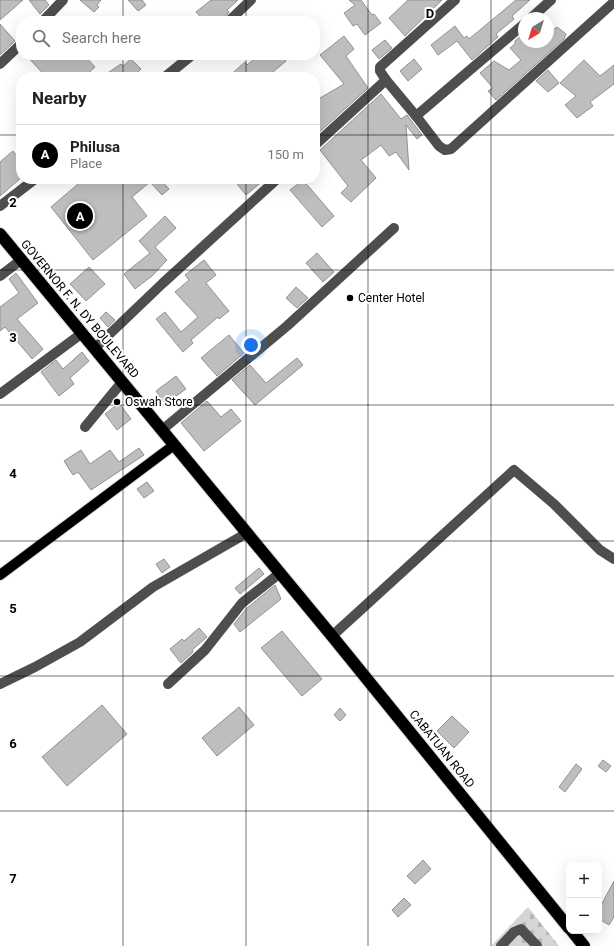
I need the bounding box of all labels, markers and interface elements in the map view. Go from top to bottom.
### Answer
text: D [426,6,434,21]
north arrow [518,12,554,48]
search box [16,16,320,60]
icon: search [30,27,52,49]
text: Search here [62,29,141,47]
text: Nearby [32,88,87,108]
text: Philusa [70,138,120,156]
text: A [41,147,49,162]
text: 150 m [267,147,304,162]
text: Place [70,156,102,171]
text: 2 [9,195,17,210]
pin: A [67,201,93,231]
street label: GOVERNOR F. N. DY BOULEVARD [18,237,142,381]
place label: Center Hotel [358,291,425,305]
marker: Center Hotel [345,293,355,303]
text: 3 [9,330,17,345]
your location [241,335,261,355]
place label: Oswah Store [125,395,193,409]
marker: Oswah Store [112,397,122,407]
text: 4 [9,466,17,481]
text: 5 [9,601,17,616]
street label: CABATUAN ROAD [406,707,478,791]
text: 6 [9,736,17,751]
map controls [566,862,602,934]
button: + [566,862,602,898]
text: 7 [9,871,17,886]
button: − [566,898,602,934]

